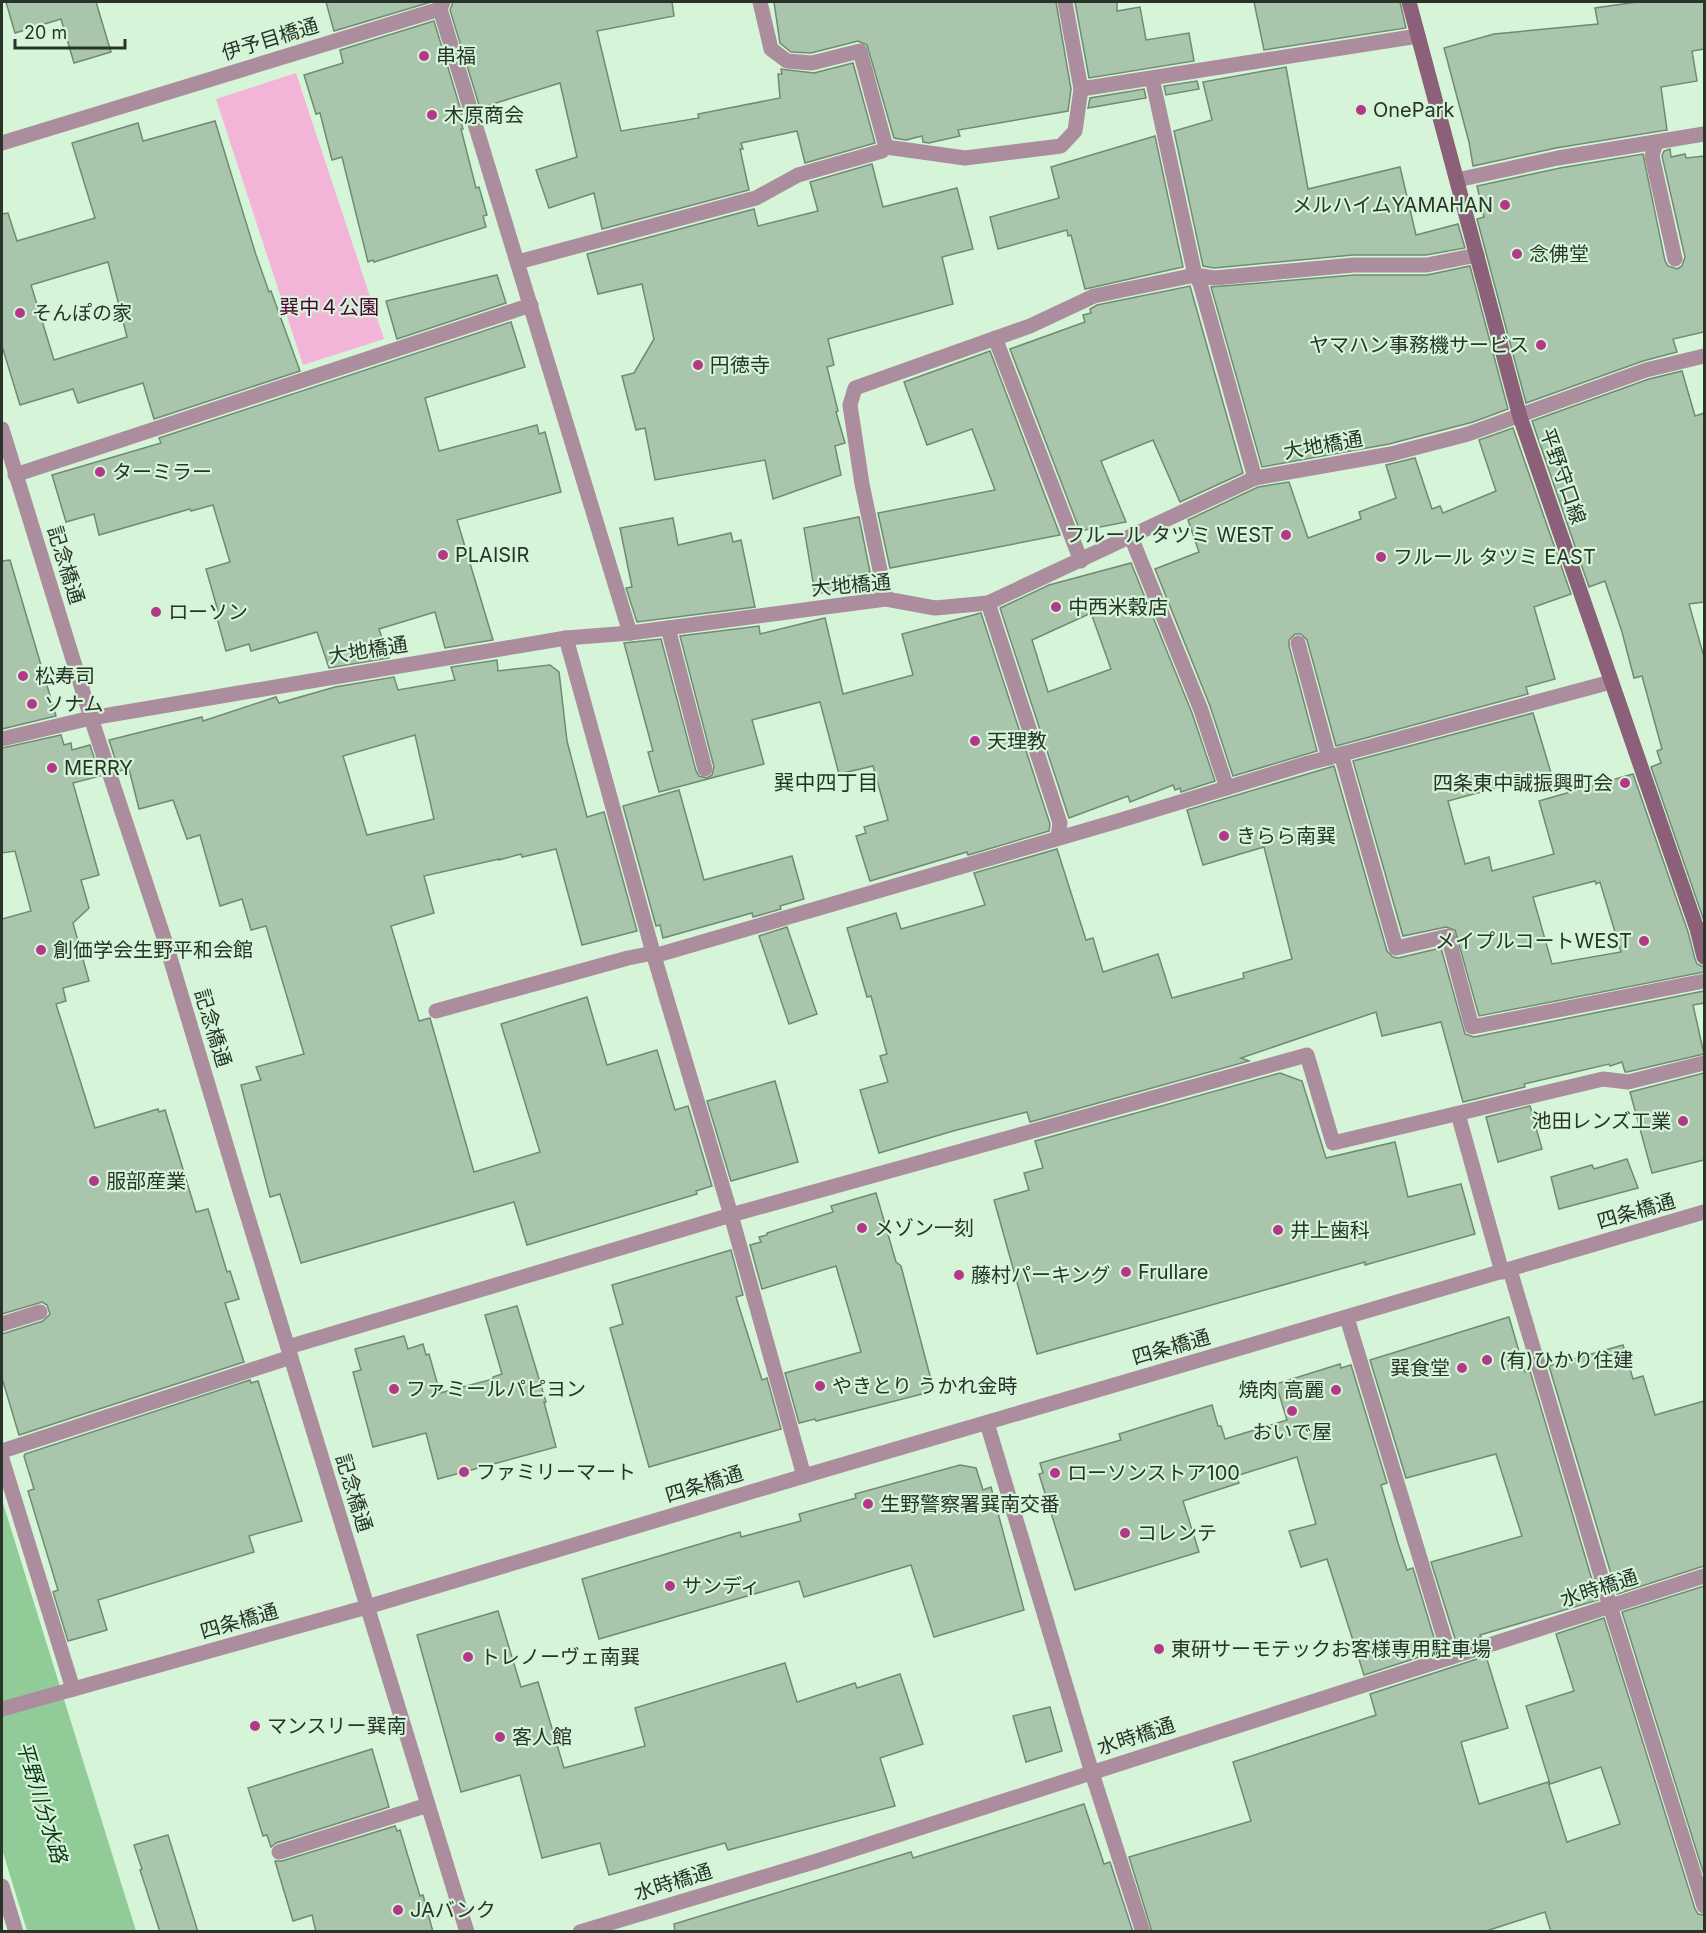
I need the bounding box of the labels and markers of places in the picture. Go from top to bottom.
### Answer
place label: 串福 [436,44,476,68]
marker: 串福 [417,49,431,63]
place label: OnePark [1373,98,1455,122]
place label: 木原商会 [444,103,524,127]
marker: OnePark [1354,103,1368,117]
marker: 木原商会 [425,108,439,122]
place label: メルハイムYAMAHAN [1292,193,1493,217]
marker: メルハイムYAMAHAN [1498,198,1512,212]
place label: 念佛堂 [1529,242,1589,266]
marker: 念佛堂 [1510,247,1524,261]
place label: そんぽの家 [32,301,132,325]
marker: そんぽの家 [13,306,27,320]
place label: ヤマハン事務機サービス [1309,333,1529,357]
marker: ヤマハン事務機サービス [1534,338,1548,352]
place label: 円徳寺 [710,353,770,377]
marker: 円徳寺 [691,358,705,372]
place label: ターミラー [112,460,212,484]
marker: ターミラー [93,465,107,479]
place label: フルール タツミ WEST [1065,523,1274,547]
marker: フルール タツミ WEST [1279,528,1293,542]
place label: PLAISIR [455,543,529,567]
place label: フルール タツミ EAST [1393,545,1596,569]
marker: PLAISIR [436,548,450,562]
marker: フルール タツミ EAST [1374,550,1388,564]
place label: 中西米穀店 [1068,595,1168,619]
place label: ローソン [168,600,248,624]
marker: 中西米穀店 [1049,600,1063,614]
marker: ローソン [149,605,163,619]
place label: 松寿司 [35,664,95,688]
marker: 松寿司 [16,669,30,683]
place label: ソナム [44,692,103,716]
marker: ソナム [25,697,39,711]
place label: 天理教 [987,729,1047,753]
marker: 天理教 [968,734,982,748]
place label: MERRY [64,756,133,780]
marker: MERRY [45,761,59,775]
place label: 四条東中誠振興町会 [1433,771,1613,795]
marker: 四条東中誠振興町会 [1618,776,1632,790]
place label: きらら南巽 [1236,824,1336,848]
marker: きらら南巽 [1217,829,1231,843]
place label: メイプルコートWEST [1435,929,1632,953]
marker: メイプルコートWEST [1637,934,1651,948]
place label: 創価学会生野平和会館 [53,938,253,962]
marker: 創価学会生野平和会館 [34,943,48,957]
place label: 池田レンズ工業 [1531,1109,1671,1133]
marker: 池田レンズ工業 [1676,1114,1690,1128]
place label: 服部産業 [106,1169,186,1193]
marker: 服部産業 [87,1174,101,1188]
place label: メゾン一刻 [874,1216,974,1240]
place label: 井上歯科 [1290,1218,1370,1242]
marker: メゾン一刻 [855,1221,869,1235]
marker: 井上歯科 [1271,1223,1285,1237]
place label: Frullare [1138,1260,1208,1284]
place label: 藤村パーキング [971,1263,1110,1287]
marker: Frullare [1119,1265,1133,1279]
marker: 藤村パーキング [952,1268,966,1282]
place label: (有)ひかり住建 [1499,1348,1634,1372]
marker: (有)ひかり住建 [1480,1353,1494,1367]
place label: 巽食堂 [1390,1356,1450,1380]
marker: 巽食堂 [1455,1361,1469,1375]
place label: やきとり うかれ金時 [832,1374,1018,1398]
place label: ファミールパピヨン [406,1377,586,1401]
place label: 焼肉 高麗 [1238,1378,1324,1402]
marker: やきとり うかれ金時 [813,1379,827,1393]
marker: ファミールパピヨン [387,1382,401,1396]
marker: 焼肉 高麗 [1329,1383,1343,1397]
marker: おいで屋 [1285,1404,1299,1418]
place label: おいで屋 [1252,1420,1332,1444]
place label: ファミリーマート [476,1460,636,1484]
place label: ローソンストア100 [1067,1461,1240,1485]
marker: ファミリーマート [457,1465,471,1479]
marker: ローソンストア100 [1048,1466,1062,1480]
place label: 生野警察署巽南交番 [880,1492,1060,1516]
marker: 生野警察署巽南交番 [861,1497,875,1511]
place label: コレンテ [1137,1521,1217,1545]
marker: コレンテ [1118,1526,1132,1540]
place label: サンディ [682,1574,761,1598]
marker: サンディ [663,1579,677,1593]
place label: 東研サーモテックお客様専用駐車場 [1171,1637,1491,1661]
marker: 東研サーモテックお客様専用駐車場 [1152,1642,1166,1656]
place label: トレノーヴェ南巽 [480,1645,640,1669]
marker: トレノーヴェ南巽 [461,1650,475,1664]
place label: マンスリー巽南 [267,1714,407,1738]
marker: マンスリー巽南 [248,1719,262,1733]
place label: 客人館 [512,1725,572,1749]
marker: 客人館 [493,1730,507,1744]
place label: JAバンク [410,1898,496,1922]
marker: JAバンク [391,1903,405,1917]

